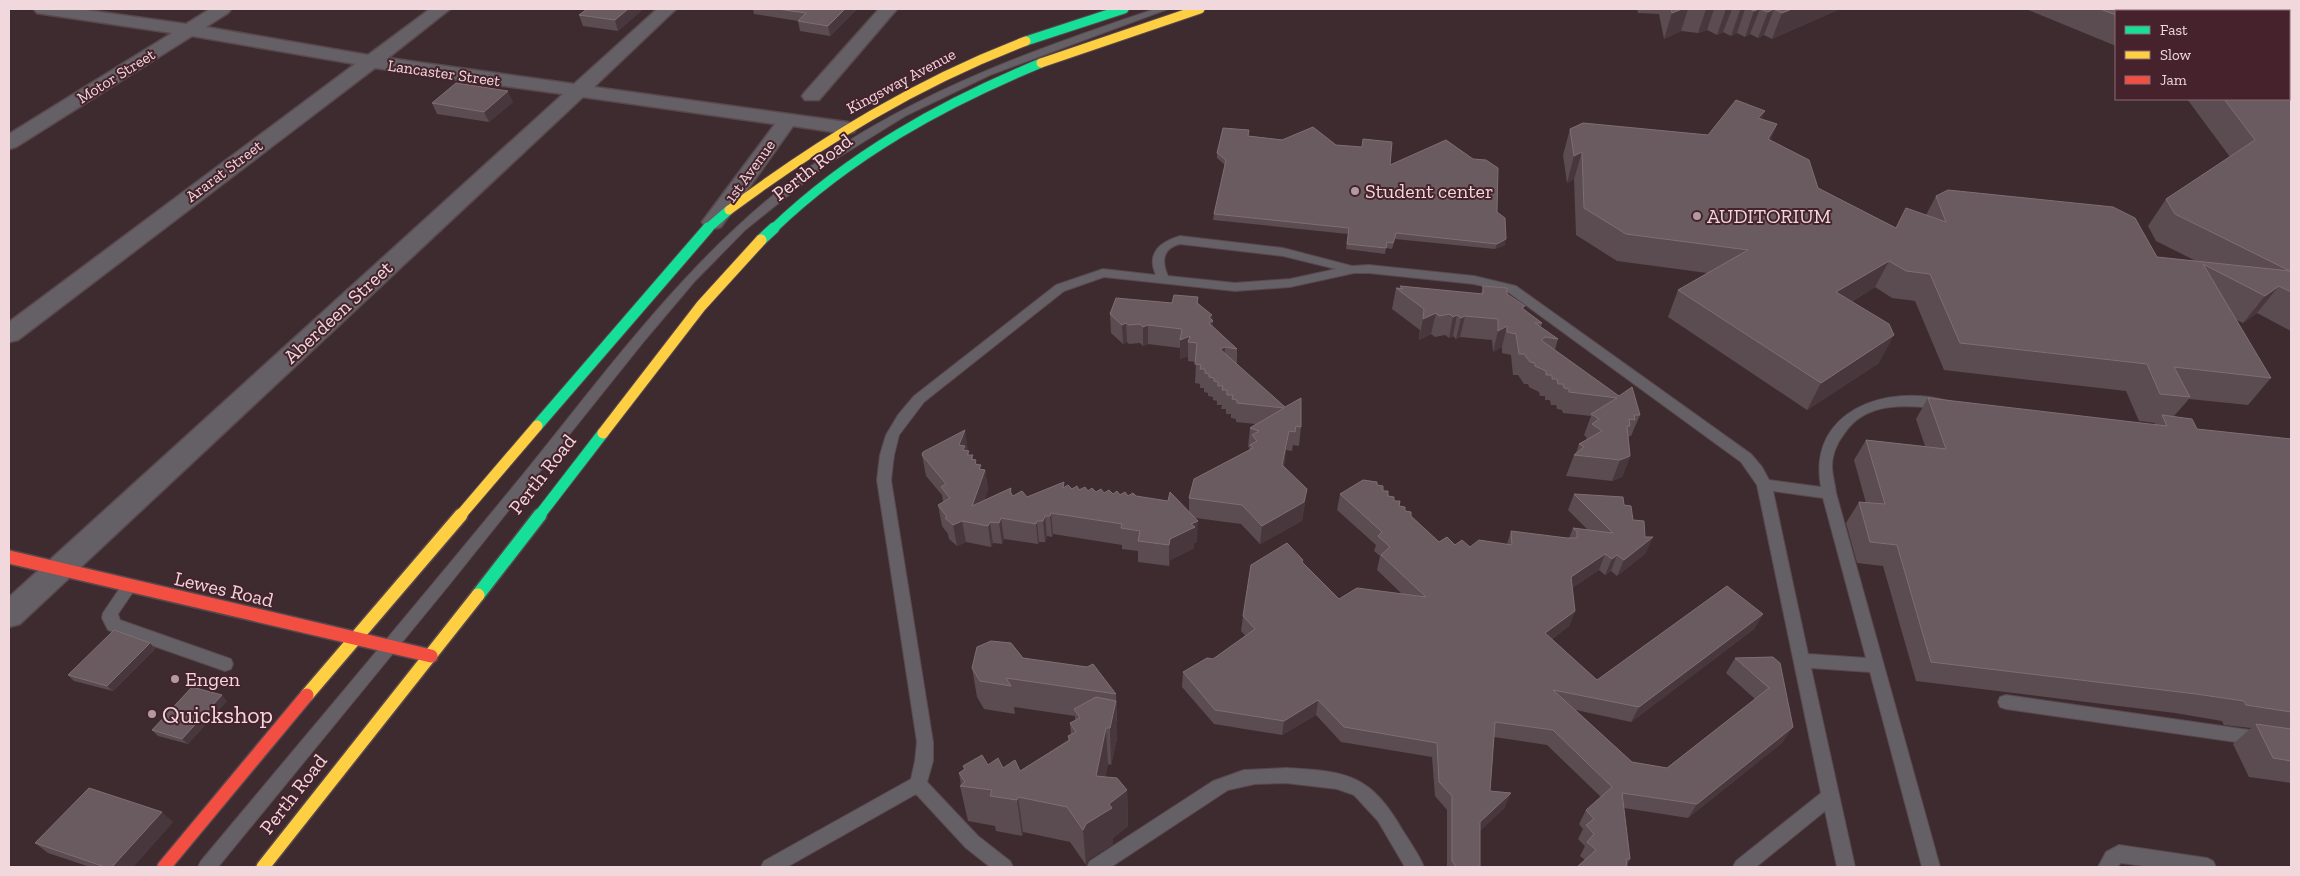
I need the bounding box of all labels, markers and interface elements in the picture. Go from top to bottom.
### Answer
legend [2115,10,2290,100]
text: Fast [2160,21,2188,39]
street label: Kingsway Avenue [843,44,959,118]
street label: Motor Street [73,45,159,107]
text: Slow [2160,46,2192,64]
street label: Lancaster Street [386,56,502,90]
text: Jam [2160,71,2187,89]
street label: Perth Road [767,128,857,206]
street label: Ararat Street [182,136,266,206]
street label: 1st Avenue [721,136,779,206]
place label: Student center [1365,179,1493,203]
marker: Student center [1349,185,1361,197]
place label: AUDITORIUM [1707,204,1831,228]
marker: AUDITORIUM [1691,210,1703,222]
street label: Aberdeen Street [279,255,398,368]
street label: Perth Road [503,429,581,519]
street label: Lewes Road [172,566,276,612]
place label: Engen [185,667,241,691]
marker: Engen [169,673,181,685]
place label: Quickshop [162,700,273,729]
marker: Quickshop [146,708,158,720]
street label: Perth Road [254,749,332,839]

